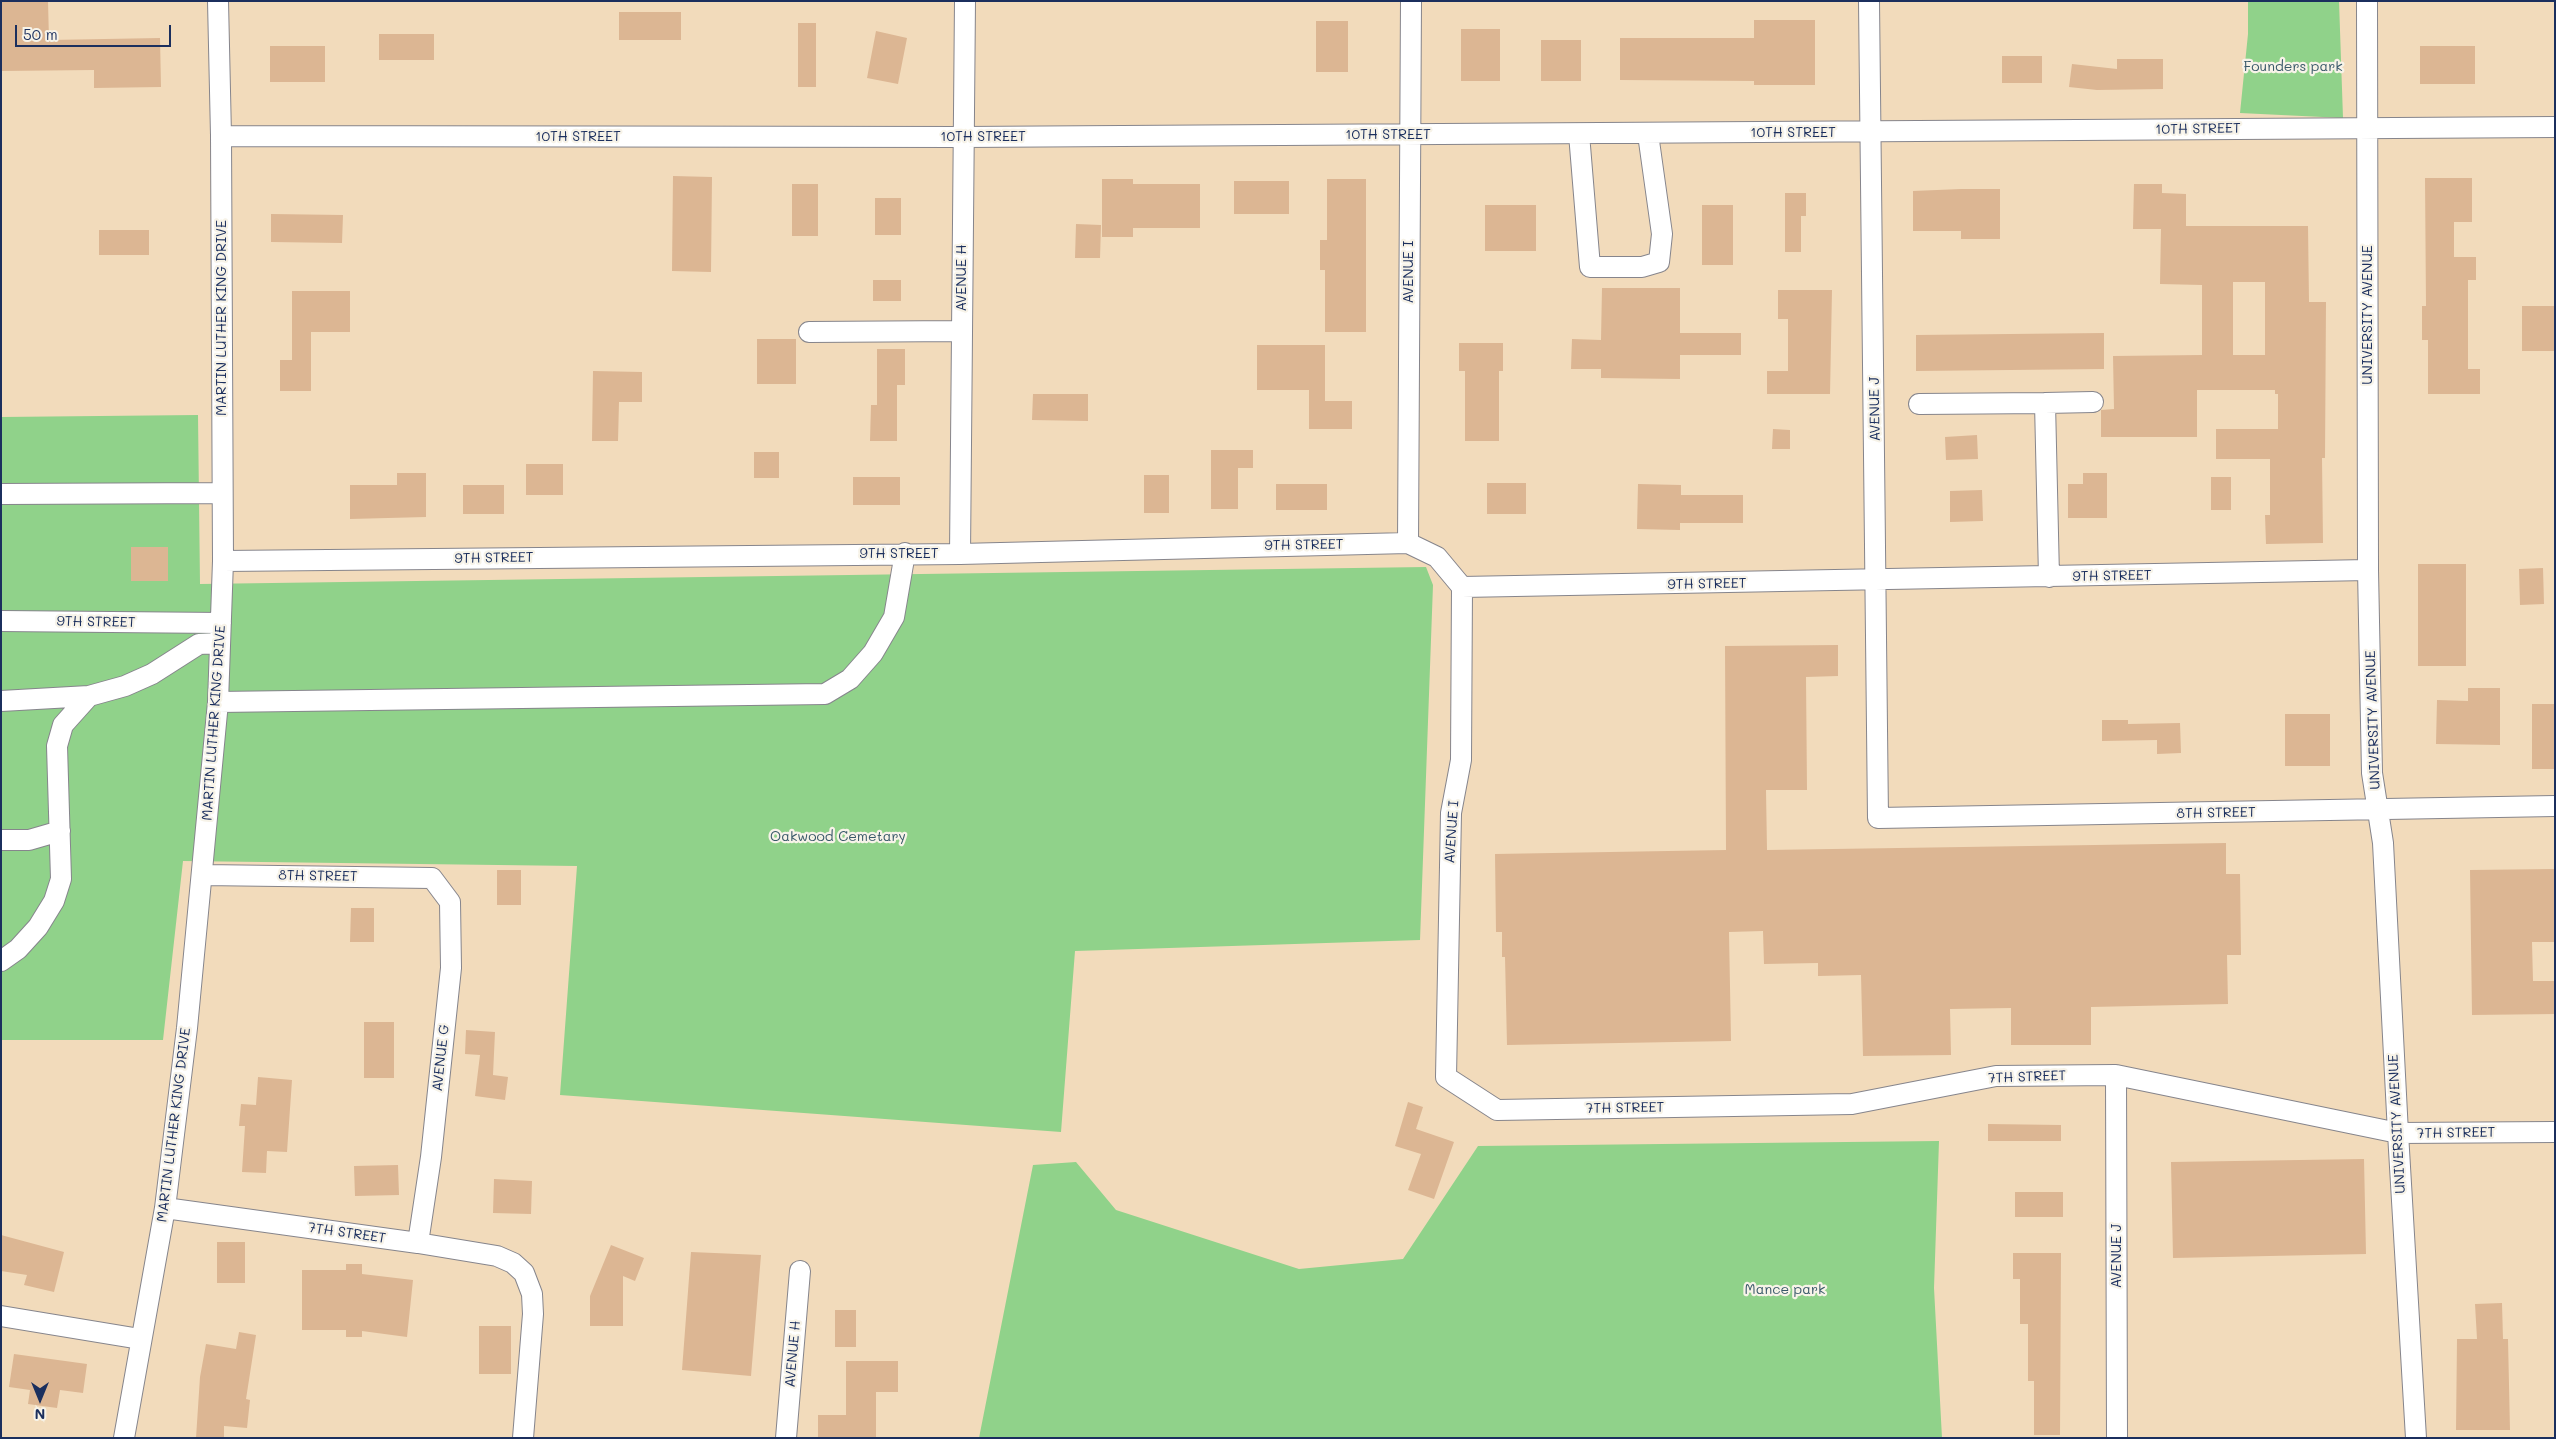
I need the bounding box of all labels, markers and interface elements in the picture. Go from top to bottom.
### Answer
scale bar [18,15,174,47]
text: 50 m [23,24,58,44]
park label: Founders park [2243,59,2343,75]
street label: 10TH STREET [2155,120,2241,138]
street label: 10TH STREET [1750,125,1836,141]
street label: 10TH STREET [1345,127,1431,143]
street label: 10TH STREET [535,129,621,145]
street label: 10TH STREET [940,129,1026,145]
street label: MARTIN LUTHER KING DRIVE [214,220,230,416]
street label: AVENUE I [1401,241,1417,303]
street label: AVENUE H [954,245,970,311]
street label: UNIVERSITY AVENUE [2360,245,2376,385]
street label: AVENUE J [1866,377,1884,441]
street label: 9TH STREET [1264,536,1344,554]
street label: 9TH STREET [859,546,939,562]
street label: 9TH STREET [454,549,534,567]
street label: 9TH STREET [2072,567,2152,585]
street label: 9TH STREET [1667,575,1747,593]
street label: 9TH STREET [56,613,136,631]
street label: MARTIN LUTHER KING DRIVE [199,625,229,821]
street label: UNIVERSITY AVENUE [2362,650,2384,790]
street label: AVENUE I [1441,800,1463,864]
street label: 8TH STREET [2176,804,2256,822]
park label: Oakwood Cemetary [770,829,906,845]
street label: 8TH STREET [278,867,358,885]
street label: AVENUE G [429,1024,453,1092]
street label: MARTIN LUTHER KING DRIVE [154,1027,194,1223]
street label: UNIVERSITY AVENUE [2385,1054,2409,1194]
street label: 7TH STREET [1987,1067,2067,1087]
street label: 7TH STREET [1586,1099,1664,1117]
street label: 7TH STREET [2417,1124,2495,1142]
street label: 7TH STREET [307,1219,387,1247]
street label: AVENUE J [2109,1224,2125,1288]
park label: Mance park [1745,1282,1825,1298]
street label: AVENUE H [782,1320,804,1388]
north arrow [15,1374,65,1424]
text: N [35,1405,45,1424]

